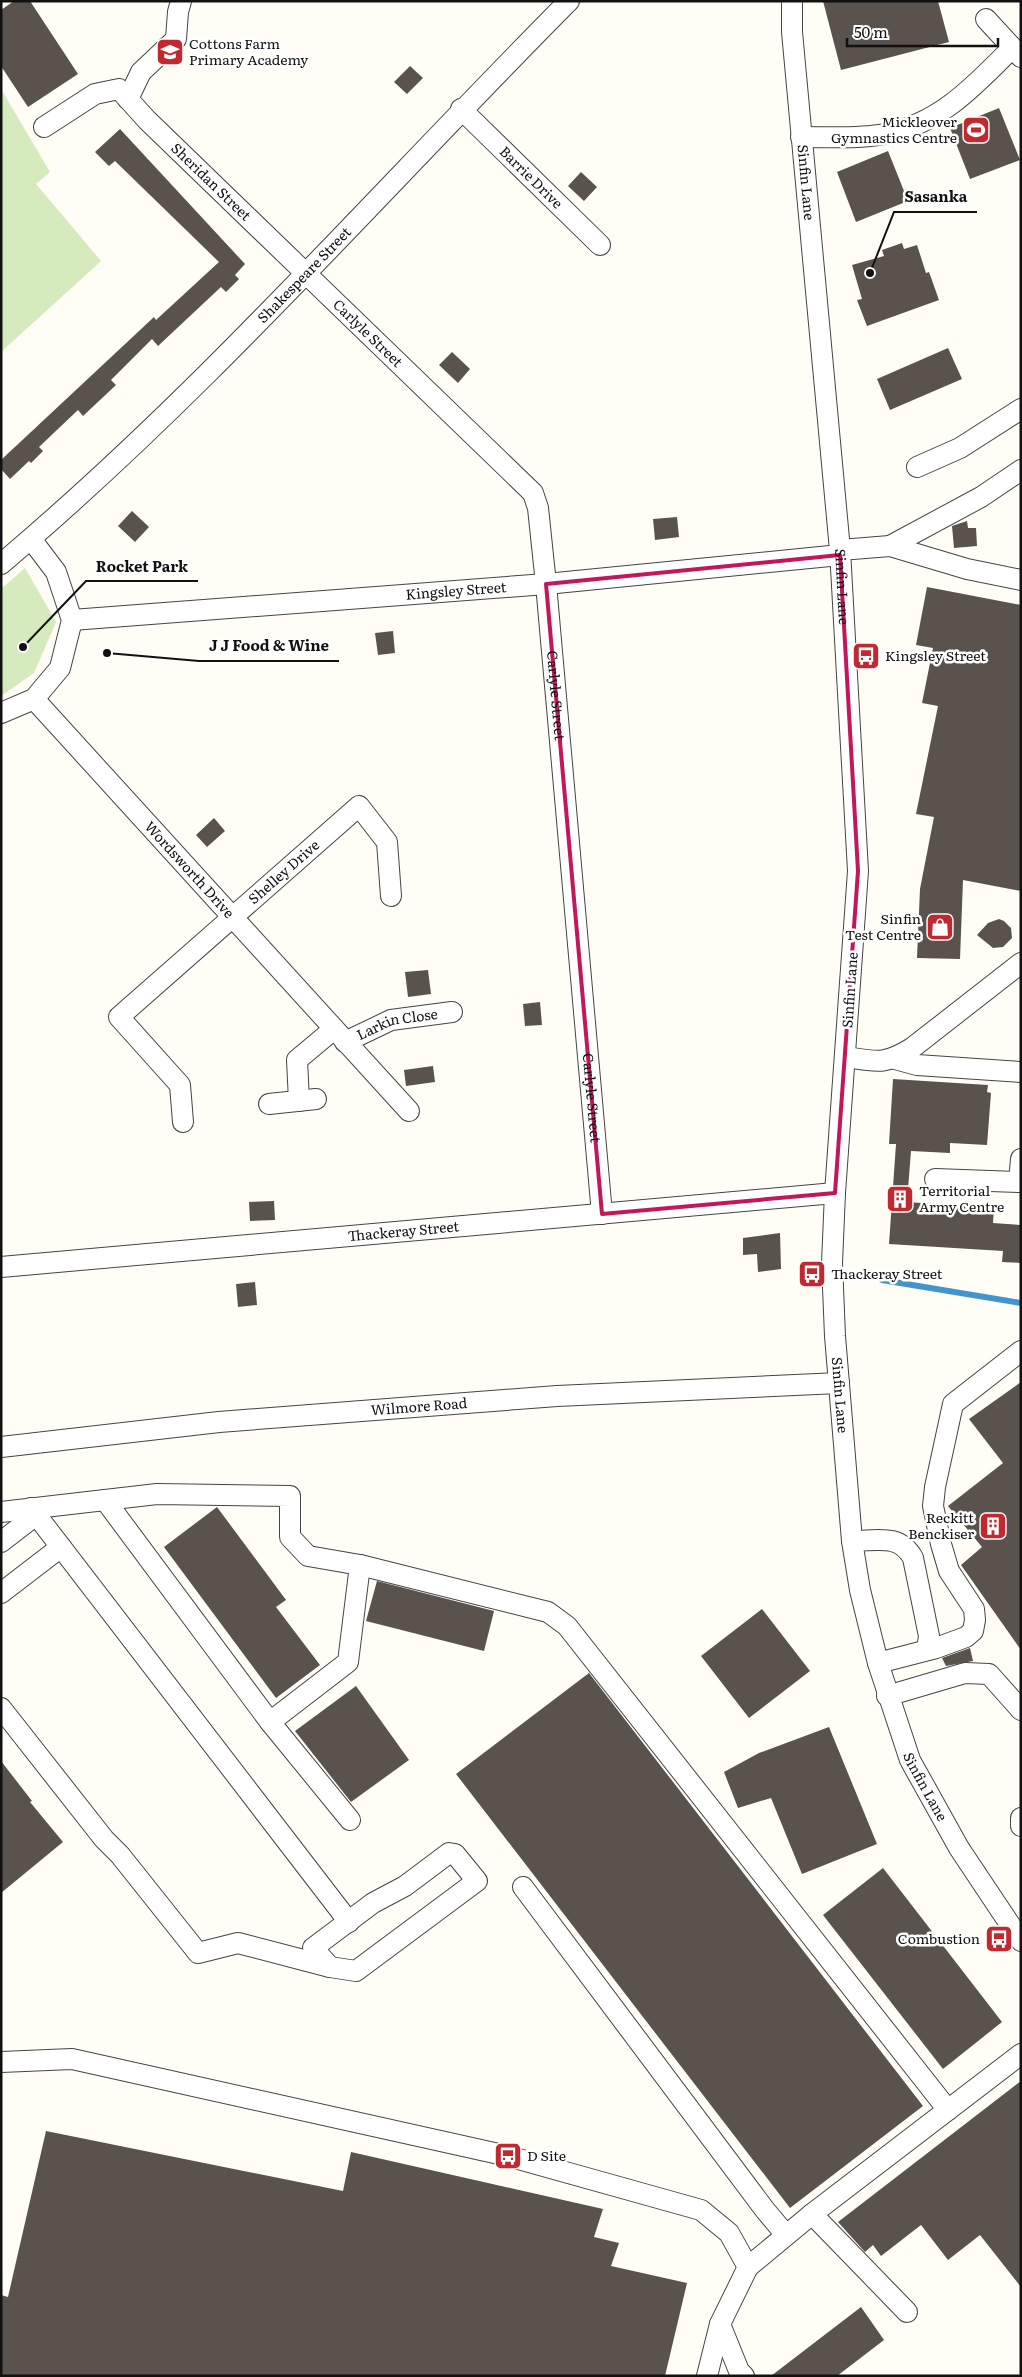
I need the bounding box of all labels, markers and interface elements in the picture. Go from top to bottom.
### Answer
scale bar [847,15,998,47]
text: 50 m [854,20,888,43]
place label: Cottons Farm Primary Academy [189,33,309,69]
school or university icon: Cottons Farm Primary Academy [155,37,185,67]
place label: Mickleover Gymnastics Centre [831,111,957,147]
sports icon: Mickleover Gymnastics Centre [961,115,991,145]
street label: Sheridan Street [167,138,256,225]
street label: Barrie Drive [496,141,568,212]
street label: Sinfin Lane [793,143,820,221]
callout: Sasanka [894,182,977,212]
text: Sasanka [905,184,968,207]
street label: Shakespeare Street [252,222,355,327]
street label: Carlyle Street [329,294,408,371]
street label: Sinfin Lane [831,548,855,625]
callout: Rocket Park [86,551,198,581]
text: Rocket Park [96,554,189,577]
street label: Kingsley Street [405,576,507,604]
callout: J J Food & Wine [199,631,339,661]
text: J J Food & Wine [209,633,330,656]
bus stop icon: Kingsley Street [851,641,881,671]
place label: Kingsley Street [885,645,986,665]
street label: Carlyle Street [543,650,571,742]
street label: Wordsworth Drive [141,816,240,922]
street label: Shelley Drive [243,835,323,908]
place label: Sinfin Test Centre [845,908,921,944]
shop icon: Sinfin Test Centre [925,912,955,942]
street label: Sinfin Lane [836,951,862,1029]
street label: Larkin Close [353,1003,439,1044]
street label: Carlyle Street [579,1052,607,1144]
place label: Territorial Army Centre [919,1180,1004,1216]
building icon: Territorial Army Centre [885,1184,915,1214]
street label: Thackeray Street [347,1215,460,1245]
bus stop icon: Thackeray Street [797,1259,827,1289]
place label: Thackeray Street [831,1263,943,1283]
street label: Sinfin Lane [828,1356,854,1434]
street label: Wilmore Road [370,1392,468,1419]
place label: Reckitt Benckiser [908,1507,974,1543]
building icon: Reckitt Benckiser [978,1511,1008,1541]
street label: Sinfin Lane [899,1750,953,1824]
bus stop icon: Combustion [984,1924,1014,1954]
place label: Combustion [898,1928,980,1948]
bus stop icon: D Site [493,2141,523,2171]
place label: D Site [527,2145,566,2165]

